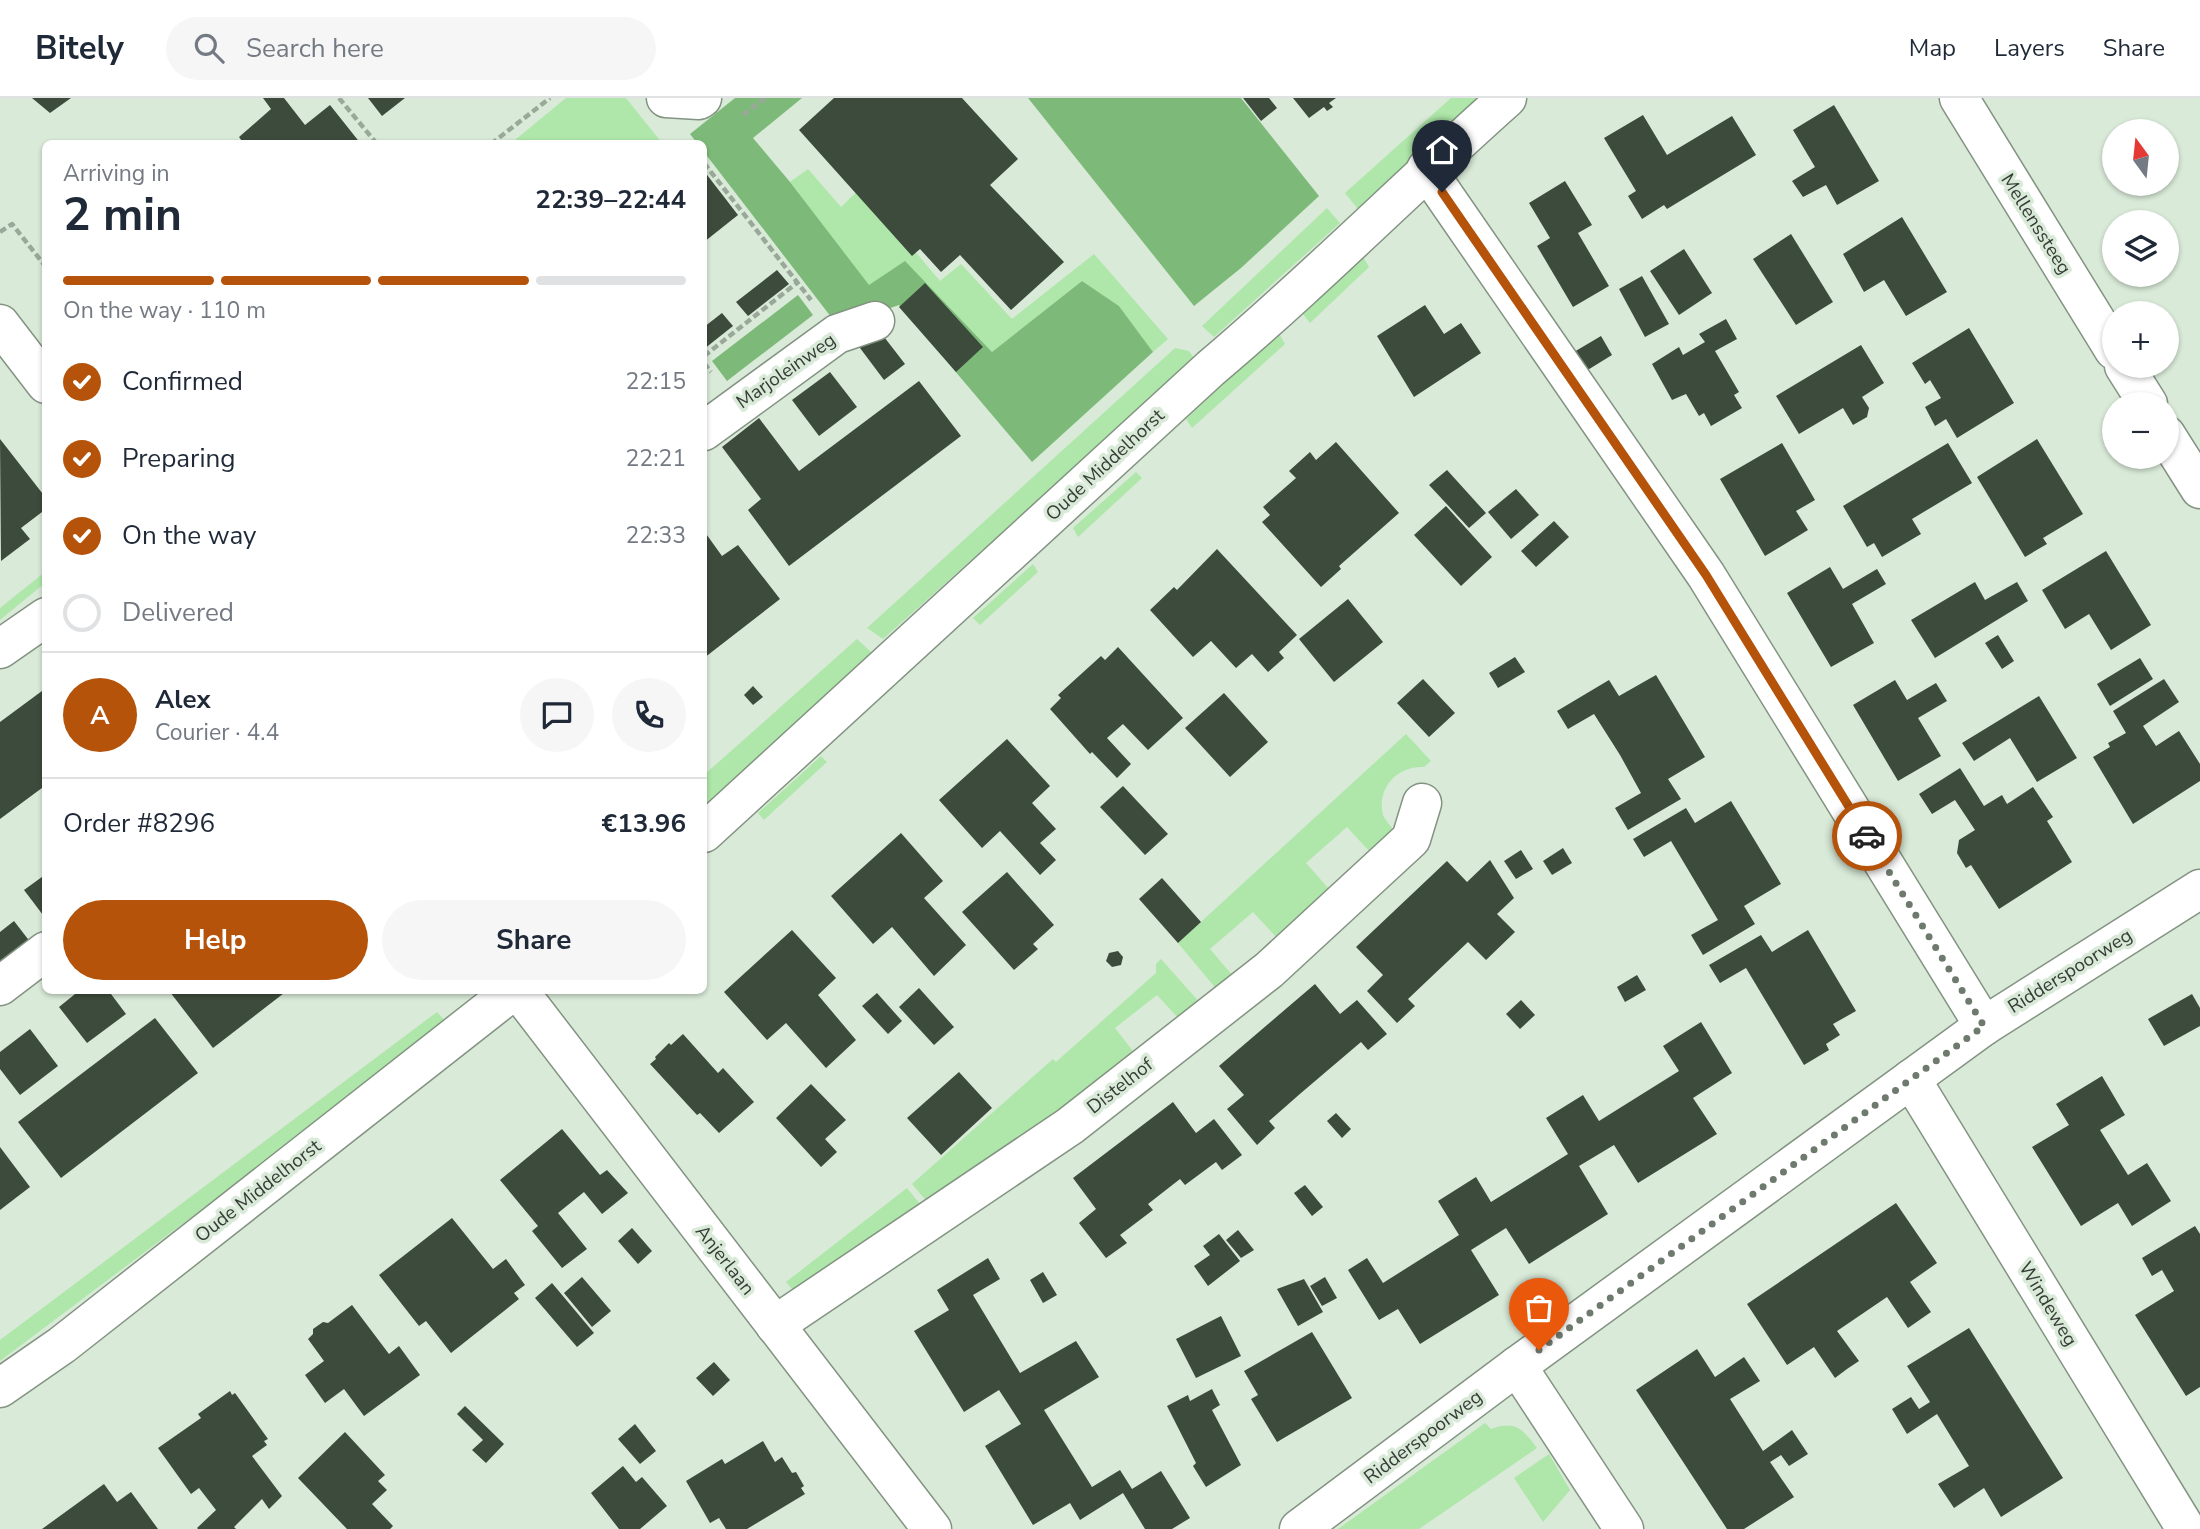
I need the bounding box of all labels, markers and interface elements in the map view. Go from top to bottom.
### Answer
search box [166,17,656,80]
text: Bitely [35,26,124,71]
icon: search [190,29,228,67]
text: Search here [246,31,384,66]
text: Map [1909,32,1956,64]
text: Layers [1994,32,2065,64]
text: Share [2103,32,2165,64]
north arrow [2102,119,2179,196]
map controls [2102,119,2179,469]
pin [1412,120,1472,192]
icon: home [1423,131,1461,169]
text: Arriving in [63,158,170,189]
street label: Mellenssteeg [1995,169,2077,279]
text: 22:39–22:44 [535,182,686,217]
text: 2 min [63,183,182,246]
button: layers [2102,210,2179,287]
text: On the way · 110 m [63,295,266,326]
button: + [2102,301,2179,378]
street label: Marjoleinweg [731,327,841,415]
icon: check [63,363,101,401]
text: Confirmed [122,364,243,399]
text: 22:15 [626,366,686,397]
button: − [2102,392,2179,469]
street label: Oude Middelhorst [1040,403,1170,527]
icon: check [63,440,101,478]
text: Preparing [122,441,235,476]
text: 22:21 [626,443,686,474]
icon: check [63,517,101,555]
text: On the way [122,518,256,553]
text: 22:33 [626,520,686,551]
text: Delivered [122,595,234,630]
button: chat [520,678,594,752]
button: phone [612,678,686,752]
text: Alex [155,682,211,717]
text: A [90,698,110,733]
text: Courier · 4.4 [155,717,279,748]
courier [1832,801,1902,871]
text: Order #8296 [63,806,215,841]
text: €13.96 [602,806,686,841]
icon: car [1848,817,1886,855]
button: Help [63,900,368,980]
button: Share [382,900,686,980]
street label: Ridderspoorweg [2003,922,2137,1020]
street label: Distelhof [1081,1052,1159,1120]
street label: Oude Middelhorst [189,1133,327,1249]
street label: Anjerlaan [689,1219,761,1301]
street label: Windeweg [2013,1257,2083,1351]
pin [1509,1278,1569,1350]
icon: bag [1520,1289,1558,1327]
street label: Ridderspoorweg [1359,1384,1487,1490]

